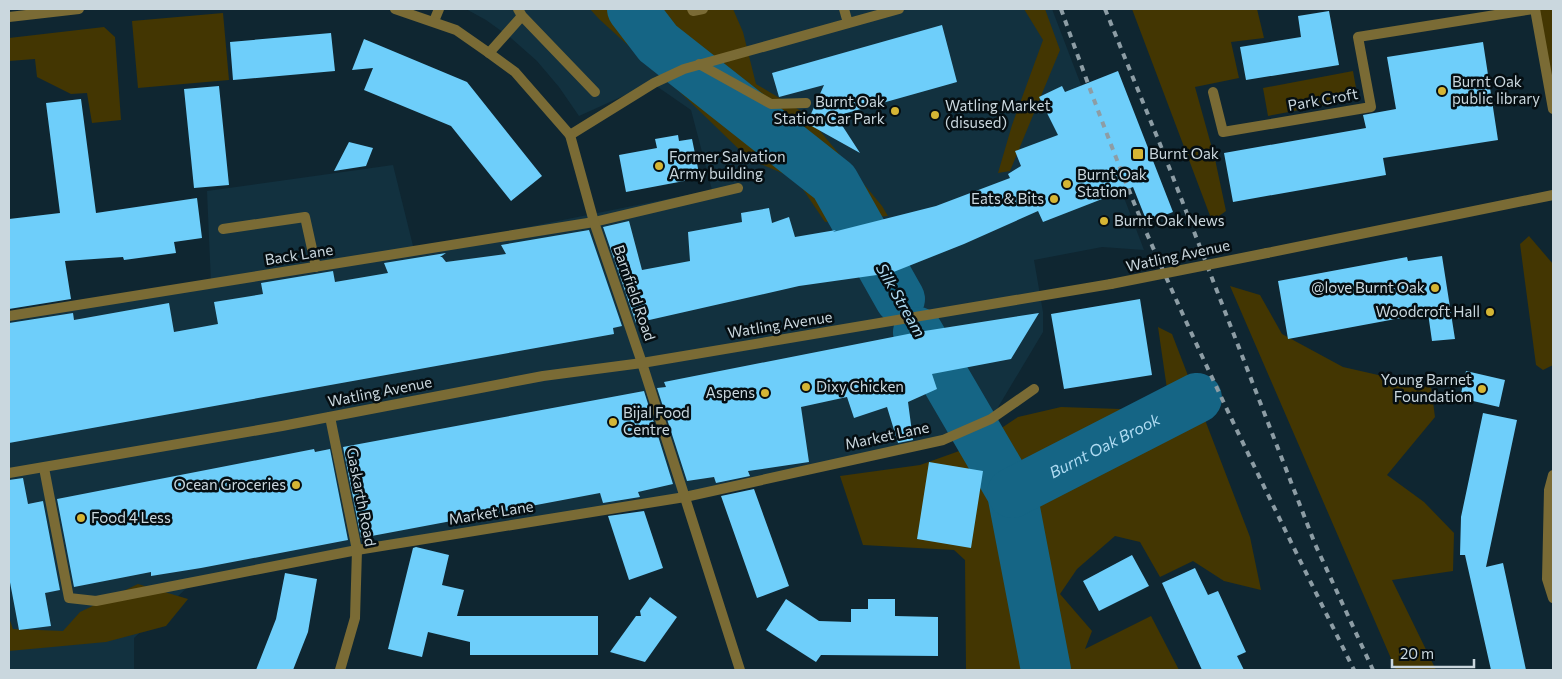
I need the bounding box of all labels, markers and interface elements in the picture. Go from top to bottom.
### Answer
place label: Burnt Oak public library [1452,72,1540,107]
street label: Park Croft [1286,84,1359,114]
marker: Burnt Oak public library [1436,85,1448,97]
place label: Burnt Oak Station Car Park [774,92,885,127]
place label: Watling Market (disused) [945,96,1051,131]
marker: Burnt Oak Station Car Park [889,105,901,117]
marker: Watling Market (disused) [929,109,941,121]
place label: Burnt Oak [1149,144,1219,162]
place label: Former Salvation Army building [669,147,786,182]
marker: Burnt Oak [1131,147,1145,161]
marker: Former Salvation Army building [653,160,665,172]
place label: Burnt Oak Station [1077,165,1147,200]
marker: Burnt Oak Station [1061,178,1073,190]
place label: Eats & Bits [971,189,1044,207]
marker: Eats & Bits [1048,193,1060,205]
place label: Burnt Oak News [1114,211,1225,229]
marker: Burnt Oak News [1098,215,1110,227]
street label: Watling Avenue [1124,235,1231,275]
street label: Back Lane [263,240,334,268]
street label: Barnfield Road [610,242,660,343]
water label: Silk Stream [873,260,930,340]
place label: @love Burnt Oak [1311,278,1425,296]
marker: @love Burnt Oak [1429,282,1441,294]
place label: Woodcroft Hall [1376,302,1480,320]
marker: Woodcroft Hall [1484,306,1496,318]
street label: Watling Avenue [726,307,834,341]
place label: Young Barnet Foundation [1381,370,1472,405]
street label: Watling Avenue [326,372,434,410]
place label: Dixy Chicken [816,377,904,395]
marker: Dixy Chicken [800,381,812,393]
place label: Aspens [706,383,755,401]
marker: Young Barnet Foundation [1476,383,1488,395]
marker: Aspens [759,387,771,399]
place label: Bijal Food Centre [623,403,690,438]
water label: Burnt Oak Brook [1046,409,1163,481]
marker: Bijal Food Centre [607,416,619,428]
street label: Market Lane [843,417,931,453]
street label: Gaskarth Road [344,446,380,548]
place label: Ocean Groceries [173,475,286,493]
marker: Ocean Groceries [290,479,302,491]
street label: Market Lane [447,496,535,528]
place label: Food 4 Less [91,508,171,526]
marker: Food 4 Less [75,512,87,524]
scale bar [1392,636,1474,668]
text: 20 m [1400,644,1434,662]

